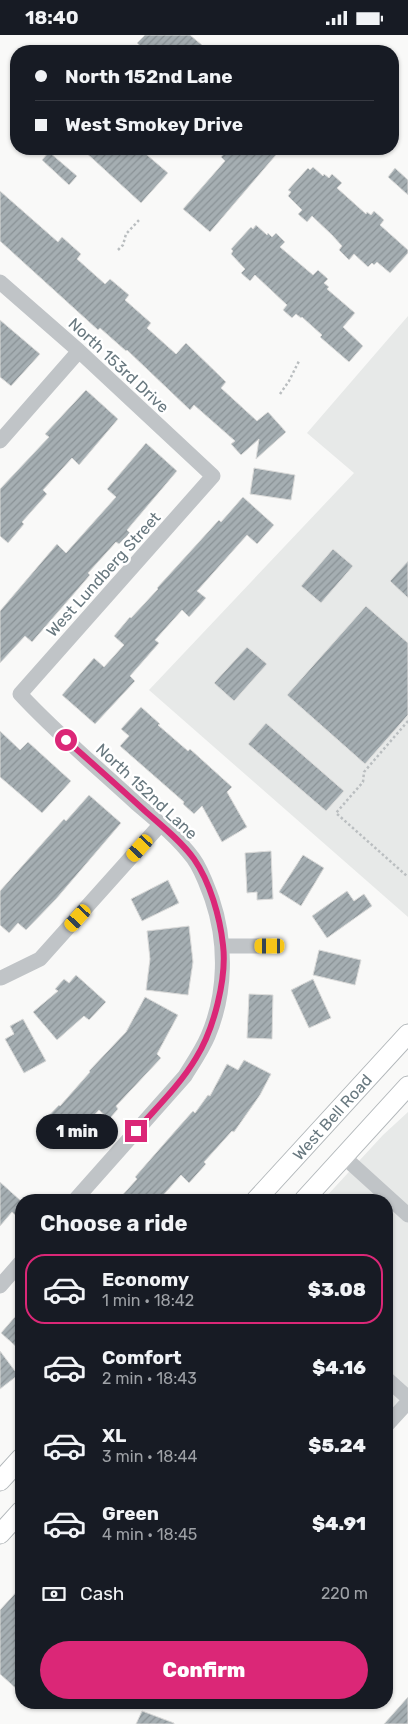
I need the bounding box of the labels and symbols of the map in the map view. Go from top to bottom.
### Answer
street label: North 153rd Drive [65,314,173,417]
street label: West Lundberg Street [42,508,164,641]
route start [55,729,77,751]
street label: North 152nd Lane [92,740,201,843]
car [124,832,155,864]
car [62,902,93,934]
car [255,939,285,954]
street label: West Bell Road [289,1070,376,1164]
callout: 1 min [36,1113,118,1149]
route end [125,1120,147,1142]

